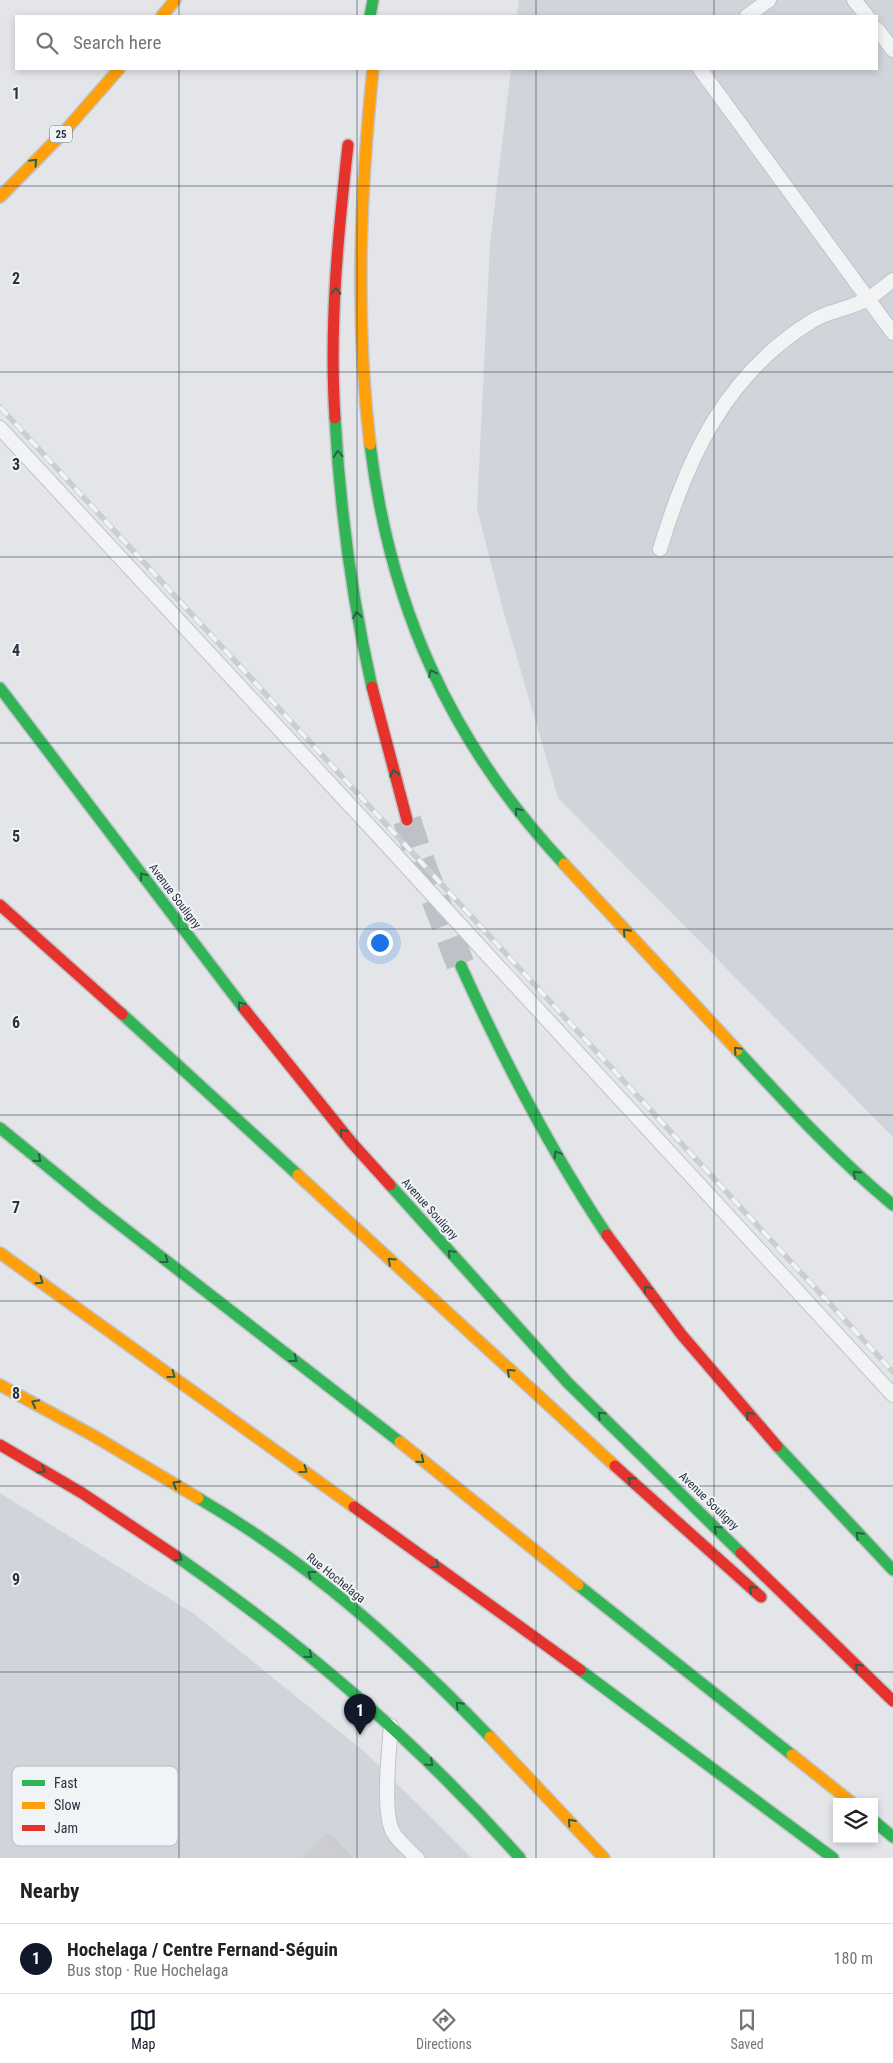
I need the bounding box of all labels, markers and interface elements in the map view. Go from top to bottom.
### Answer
search box [15,15,878,70]
icon: search [33,29,61,57]
text: Search here [73,31,161,54]
text: 1 [12,84,20,103]
road number: 25 [50,126,72,142]
one-way arrow [28,159,37,168]
text: 2 [12,269,20,288]
one-way arrow [331,287,341,295]
one-way arrow [332,450,343,458]
text: 3 [12,455,20,474]
one-way arrow [353,611,363,619]
text: 4 [12,641,20,660]
one-way arrow [428,669,438,678]
one-way arrow [389,769,400,778]
one-way arrow [516,808,524,817]
text: 5 [12,827,20,846]
street label: Avenue Souligny [146,861,204,931]
one-way arrow [140,873,148,882]
one-way arrow [623,928,632,937]
your location [367,930,393,956]
one-way arrow [239,1002,247,1011]
text: 6 [12,1013,20,1032]
one-way arrow [734,1047,743,1056]
one-way arrow [339,1128,348,1137]
one-way arrow [553,1150,563,1159]
one-way arrow [32,1153,41,1162]
one-way arrow [852,1171,861,1180]
street label: Avenue Souligny [399,1175,461,1243]
text: 7 [12,1198,20,1217]
one-way arrow [448,1249,457,1258]
one-way arrow [159,1254,169,1263]
one-way arrow [388,1258,397,1267]
one-way arrow [34,1275,44,1284]
one-way arrow [644,1286,652,1295]
one-way arrow [288,1354,297,1363]
one-way arrow [507,1368,516,1377]
one-way arrow [166,1369,176,1378]
text: 8 [12,1384,20,1403]
one-way arrow [31,1399,40,1409]
one-way arrow [598,1412,607,1421]
one-way arrow [747,1412,755,1421]
one-way arrow [415,1455,424,1463]
one-way arrow [37,1463,46,1473]
one-way arrow [298,1464,308,1473]
street label: Avenue Souligny [676,1469,742,1533]
one-way arrow [628,1477,637,1486]
one-way arrow [172,1480,181,1490]
one-way arrow [714,1526,723,1535]
one-way arrow [856,1531,865,1540]
street label: Rue Hochelaga [304,1550,368,1606]
one-way arrow [173,1552,183,1561]
one-way arrow [430,1559,440,1568]
text: 9 [12,1570,20,1589]
one-way arrow [308,1572,317,1580]
one-way arrow [749,1585,758,1594]
one-way arrow [303,1650,312,1659]
one-way arrow [855,1664,864,1673]
pin: 1 [344,1694,376,1735]
one-way arrow [456,1701,465,1710]
one-way arrow [425,1757,434,1766]
legend [12,1766,178,1846]
text: Fast [54,1775,78,1791]
text: Slow [54,1797,81,1813]
map controls [833,1798,878,1843]
button: layers [833,1798,878,1843]
one-way arrow [568,1818,577,1827]
text: Jam [54,1820,78,1836]
text: Nearby [20,1879,79,1903]
text: Hochelaga / Centre Fernand-Séguin [67,1938,338,1961]
text: 1 [32,1949,40,1968]
text: 180 m [834,1949,873,1968]
text: Bus stop · Rue Hochelaga [67,1961,228,1980]
tab: Map [129,2006,157,2052]
tab: Directions [416,2006,472,2052]
tab: Saved [730,2006,764,2052]

